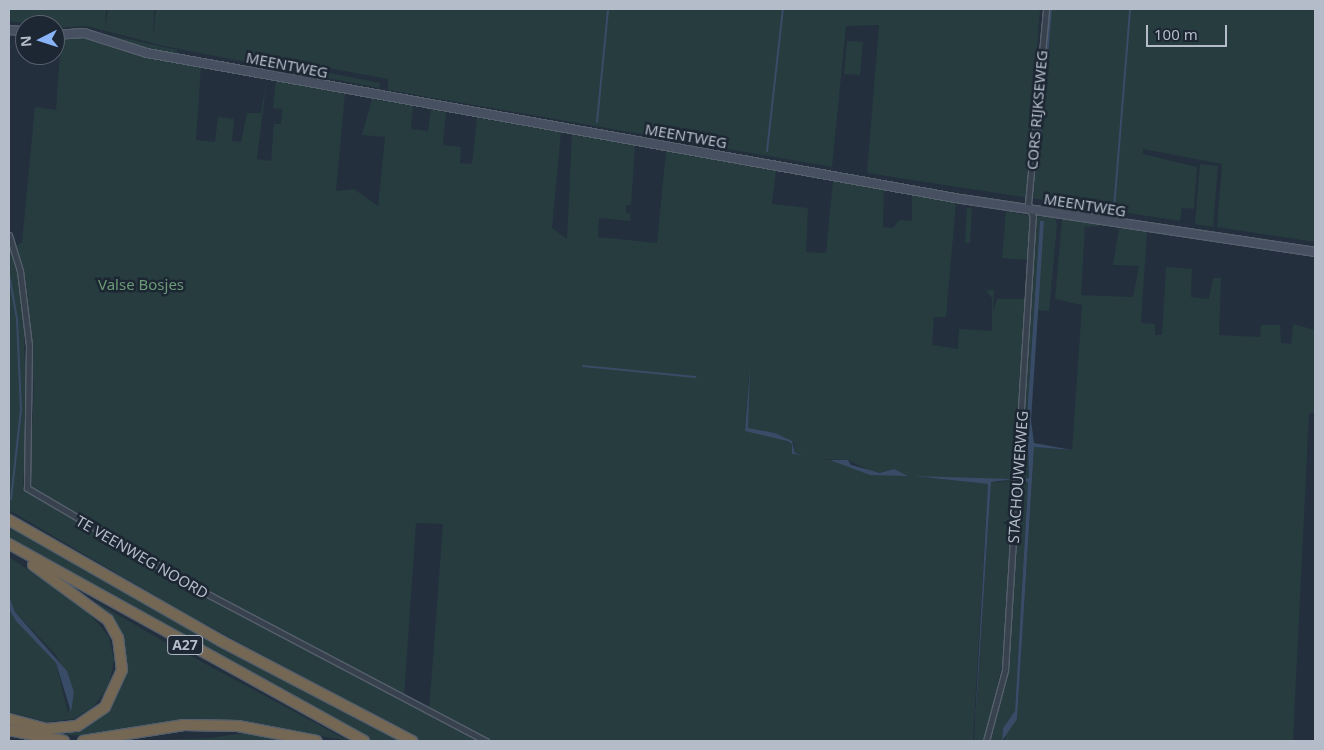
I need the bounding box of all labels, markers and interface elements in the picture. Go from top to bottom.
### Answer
north arrow [15,15,65,65]
scale bar [1149,15,1230,47]
text: 100 m [1154,24,1198,44]
text: N [16,35,36,48]
street label: MEENTWEG [244,48,330,82]
street label: CORS RIJKSEWEG [1023,49,1051,171]
street label: MEENTWEG [643,120,729,152]
street label: MEENTWEG [1042,190,1128,220]
park label: Valse Bosjes [98,276,184,294]
street label: STACHOUWERWEG [1004,410,1032,544]
street label: TE VEENWEG NOORD [73,512,211,602]
road number: A27 [166,634,204,656]

